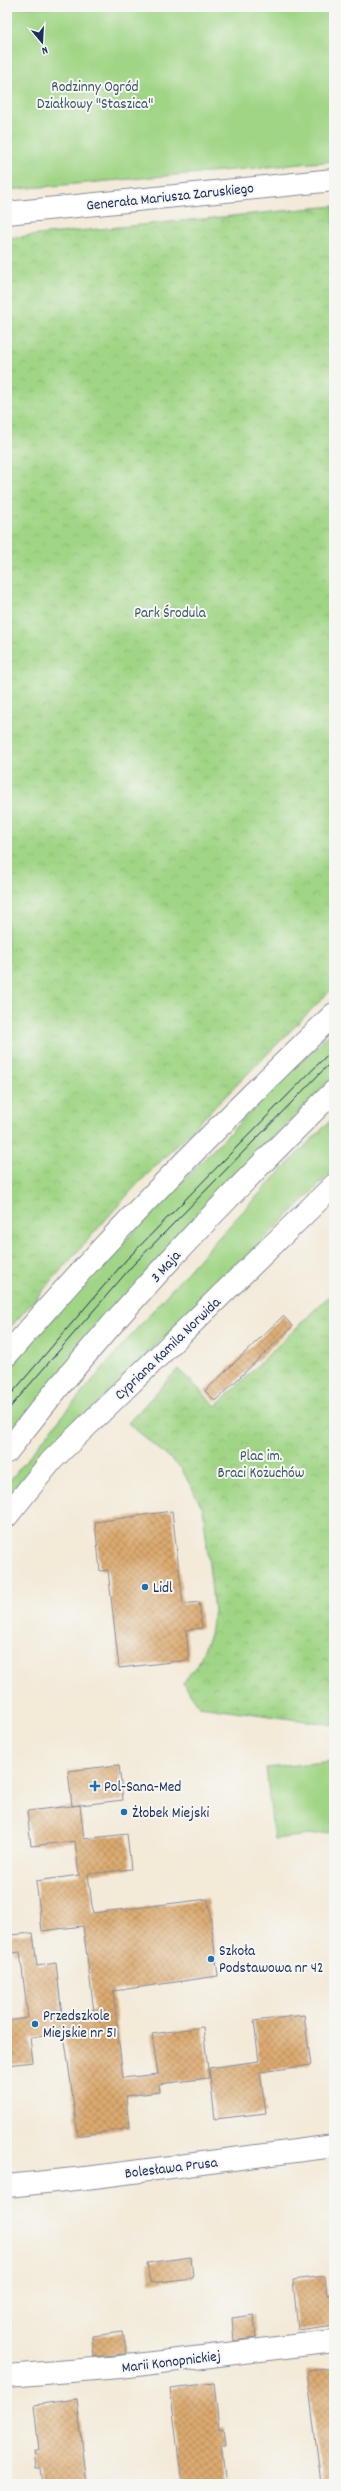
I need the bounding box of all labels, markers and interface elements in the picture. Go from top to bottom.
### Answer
north arrow [22,22,62,62]
text: N [39,41,50,58]
park label: Rodzinny Ogród Działkowy "Staszica" [37,77,153,116]
street label: Generała Mariusza Zaruskiego [85,178,255,218]
park label: Park Środula [134,603,207,625]
street label: 3 Maja [146,1246,188,1288]
street label: Cypriana Kamila Norwida [110,1292,227,1406]
park label: Plac im. Braci Kożuchów [218,1446,305,1485]
place label: Lidl [153,1578,173,1600]
marker: Lidl [140,1582,150,1592]
place label: Pol-Sana-Med [104,1777,181,1799]
marker: Pol-Sana-Med [89,1780,101,1792]
place label: Żłobek Miejski [132,1803,209,1825]
marker: Żłobek Miejski [119,1807,129,1817]
place label: Szkoła Podstawowa nr 42 [219,1941,324,1980]
marker: Szkoła Podstawowa nr 42 [206,1954,216,1964]
place label: Przedszkole Miejskie nr 51 [43,2006,116,2045]
marker: Przedszkole Miejskie nr 51 [30,2019,40,2029]
street label: Bolesława Prusa [124,2152,220,2186]
street label: Marii Konopnickiej [120,2346,222,2380]

